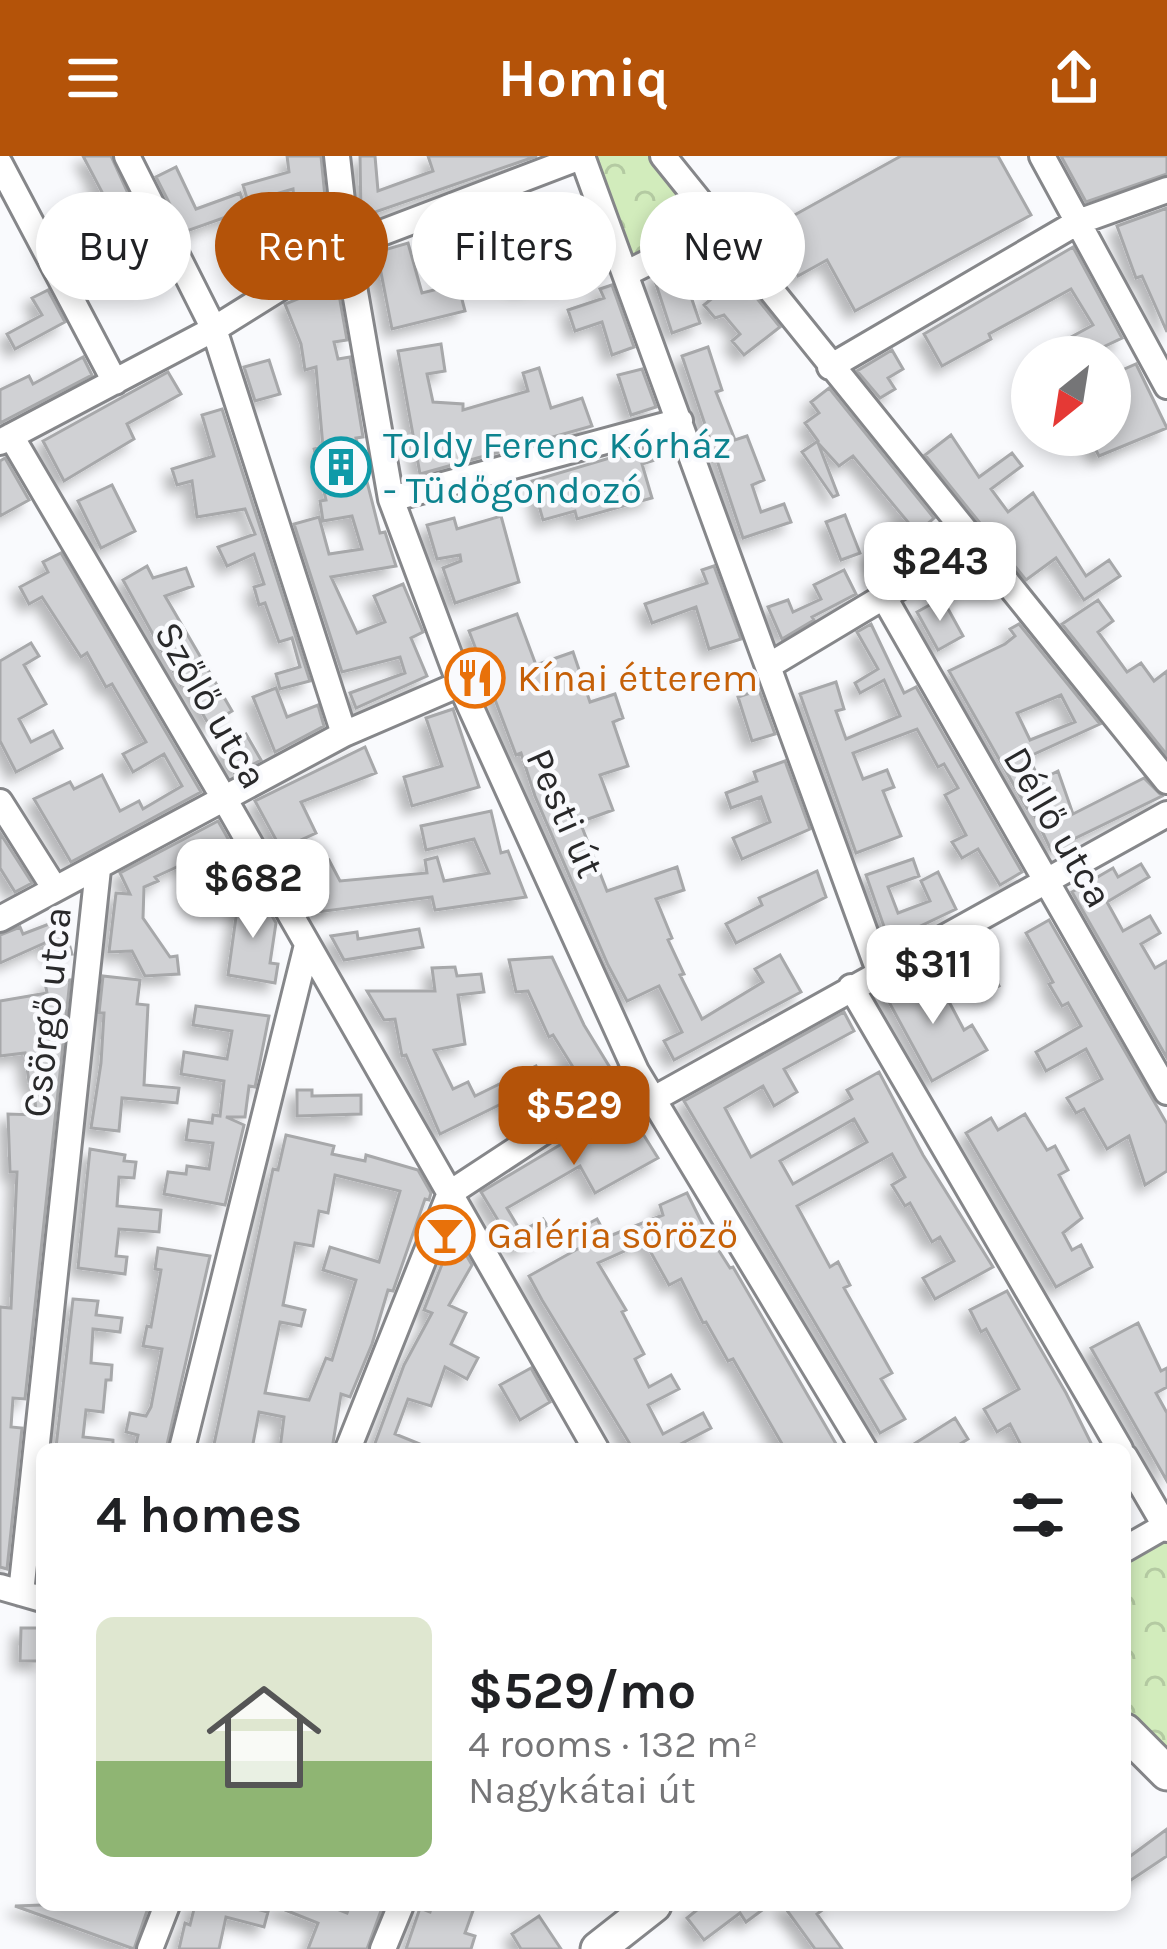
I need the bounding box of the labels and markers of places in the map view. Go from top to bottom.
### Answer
place label: Toldy Ferenc Kórház - Tüdőgondozó [383,422,731,513]
building icon: Toldy Ferenc Kórház - Tüdőgondozó [310,436,372,498]
pin: $243 [869,522,1011,624]
restaurant icon: Kínai étterem [444,647,506,709]
place label: Kínai étterem [517,655,758,701]
pin: $682 [182,839,324,941]
pin: $311 [862,925,1004,1027]
pin: $529 [503,1066,645,1168]
bar icon: Galéria söröző [414,1204,476,1266]
place label: Galéria söröző [487,1212,738,1258]

